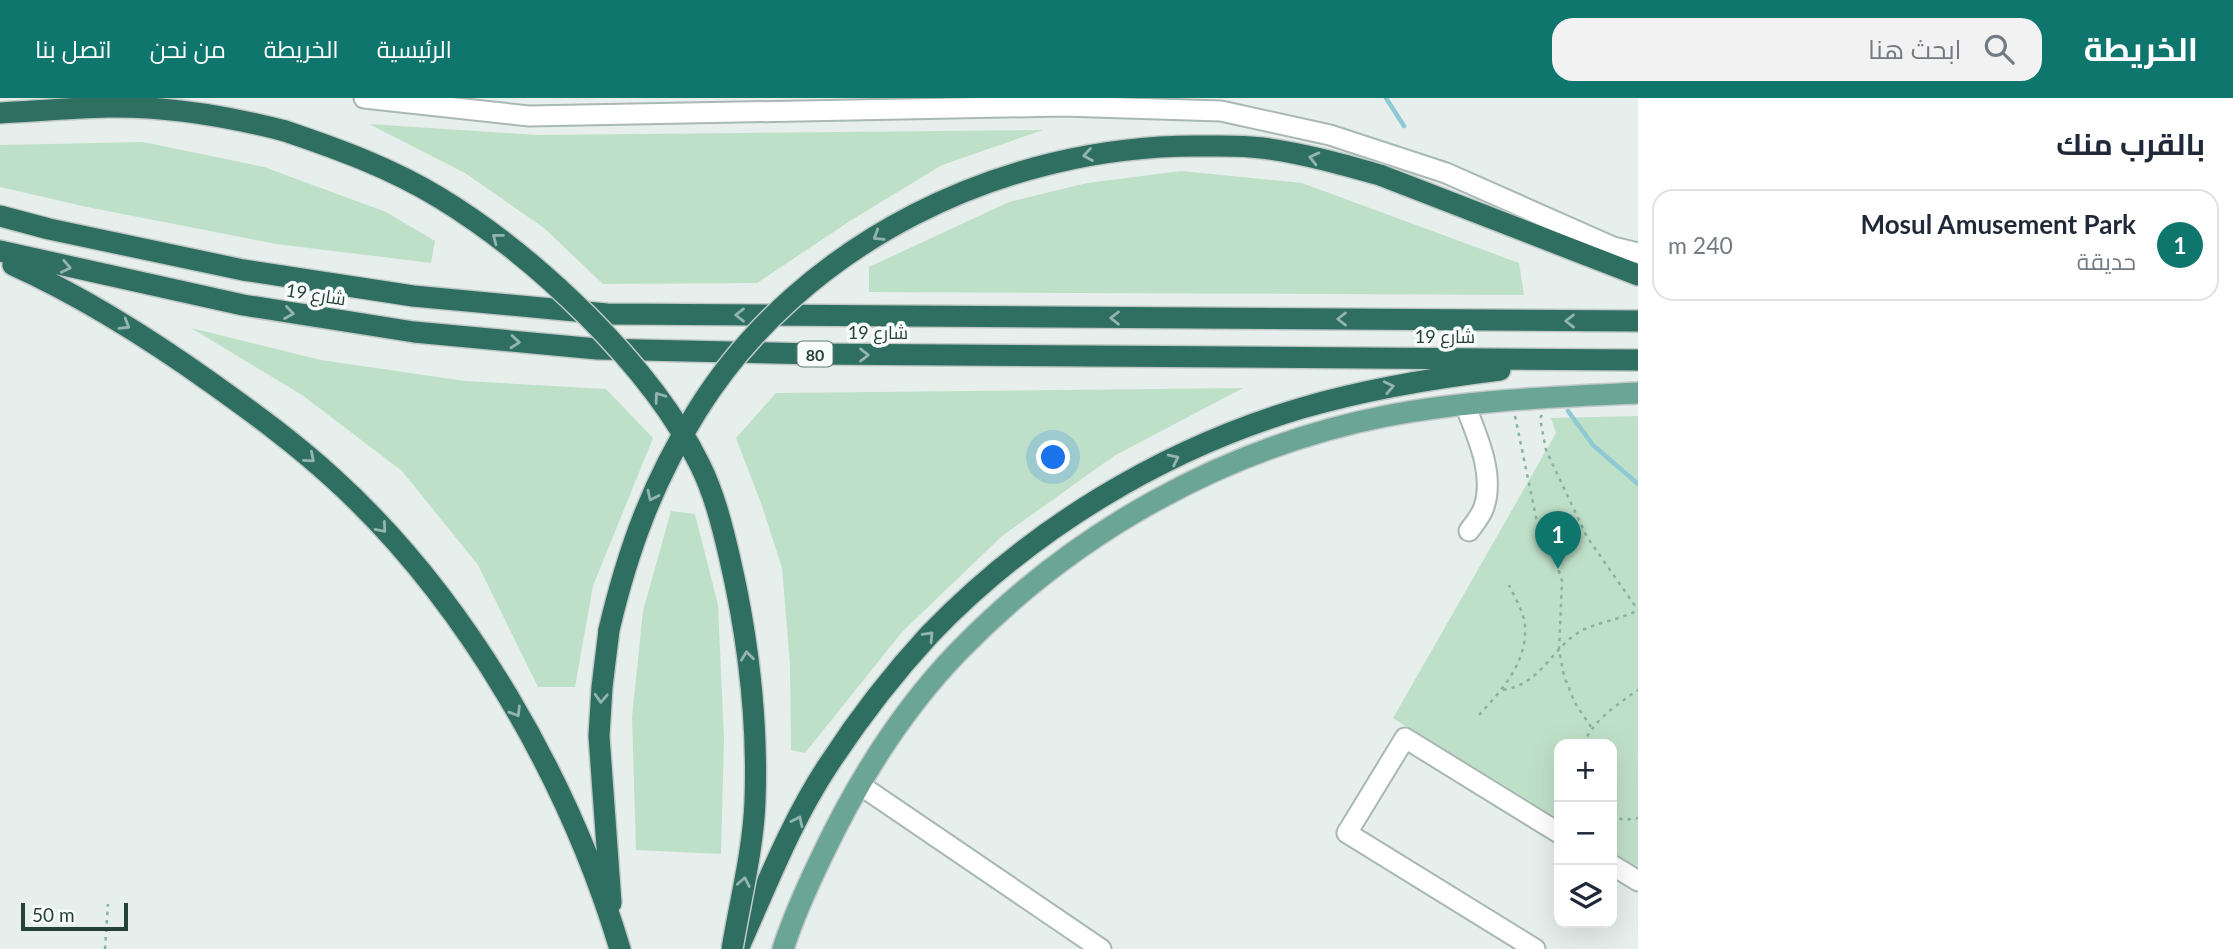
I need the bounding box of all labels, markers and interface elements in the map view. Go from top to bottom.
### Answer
search box [1552,18,2042,81]
text: الخريطة [2084,28,2198,68]
icon: search [1980,30,2018,68]
text: ابحث هنا [1868,33,1962,65]
text: اتصل بنا [35,34,112,63]
text: من نحن [150,34,226,63]
text: الخريطة [264,34,339,63]
text: الرئيسية [377,34,452,63]
text: بالقرب منك [2056,125,2205,161]
one-way arrow [1082,147,1094,162]
one-way arrow [1308,152,1320,166]
text: Mosul Amusement Park [1861,208,2136,240]
one-way arrow [872,228,885,241]
text: 240 m [1668,231,1733,259]
text: 1 [2173,231,2187,259]
one-way arrow [492,234,505,246]
text: حديقة [2077,247,2136,275]
one-way arrow [60,259,72,274]
street label: شارع 19 [284,278,348,312]
one-way arrow [283,305,295,320]
one-way arrow [735,307,745,323]
one-way arrow [1109,310,1120,326]
one-way arrow [1337,312,1348,327]
one-way arrow [1564,313,1575,329]
one-way arrow [118,317,131,330]
street label: شارع 19 [848,321,908,345]
street label: شارع 19 [1415,325,1475,349]
one-way arrow [509,334,521,349]
road number: 80 [798,342,832,366]
one-way arrow [860,347,870,363]
one-way arrow [1383,381,1395,396]
one-way arrow [655,392,667,405]
your location [1036,440,1070,474]
one-way arrow [301,450,314,462]
one-way arrow [1167,454,1179,468]
one-way arrow [646,489,660,501]
pin: 1 [1535,511,1581,569]
one-way arrow [374,520,386,533]
one-way arrow [921,631,934,644]
one-way arrow [740,650,755,661]
one-way arrow [594,692,609,703]
one-way arrow [508,704,521,717]
map controls [1554,739,1617,928]
button: + [1554,739,1617,802]
button: − [1554,802,1617,865]
one-way arrow [789,816,803,828]
button: layers [1554,865,1617,928]
one-way arrow [736,876,751,888]
scale bar [21,900,128,932]
text: 50 m [32,903,75,926]

